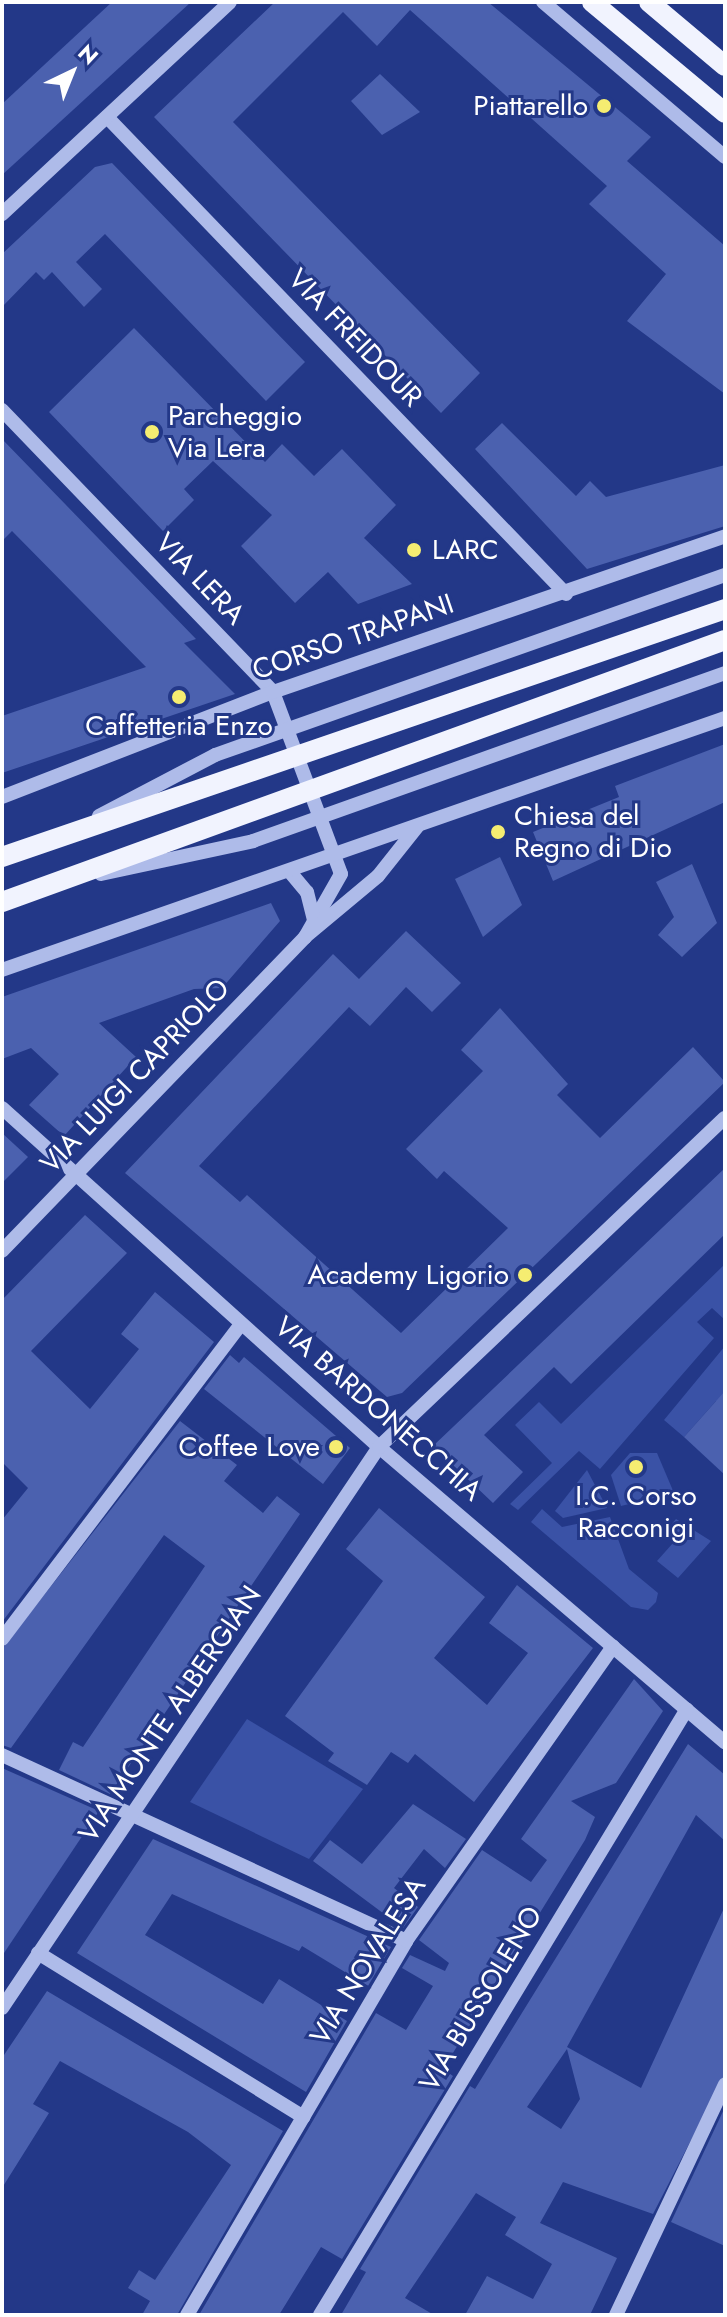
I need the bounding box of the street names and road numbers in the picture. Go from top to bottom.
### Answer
street label: VIA FREIDOUR [281,262,429,414]
street label: VIA LERA [148,526,252,632]
street label: CORSO TRAPANI [248,587,458,687]
street label: VIA LUIGI CAPRIOLO [34,972,236,1180]
street label: VIA BARDONECCHIA [268,1310,488,1508]
street label: VIA MONTE ALBERGIAN [72,1579,268,1849]
street label: VIA NOVALESA [303,1871,433,2051]
street label: VIA BUSSOLENO [413,1900,549,2098]

